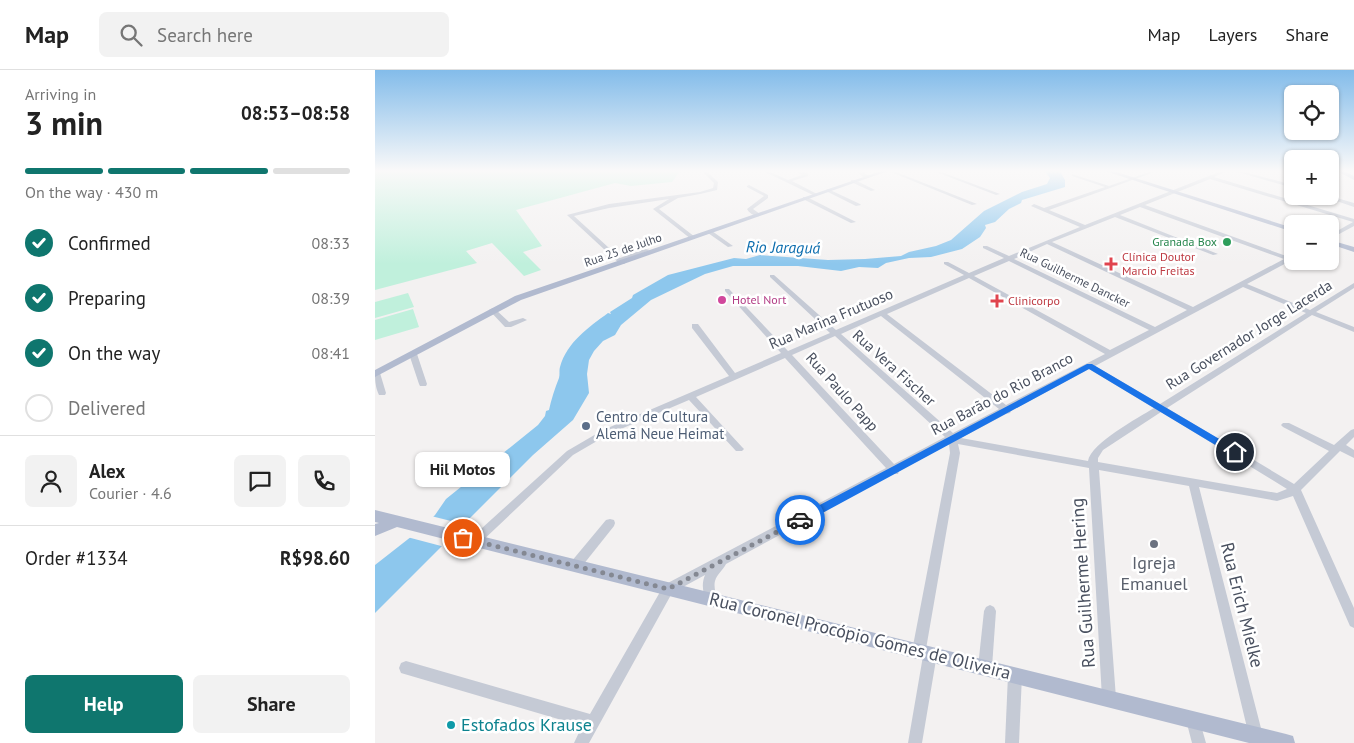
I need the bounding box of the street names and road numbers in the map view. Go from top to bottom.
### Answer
street label: Rua 25 de Julho [582,229,664,270]
street label: Rua Guilherme Dancker [1018,244,1133,311]
street label: Rua Governador Jorge Lacerda [1162,275,1335,394]
street label: Rua Marina Frutuoso [766,284,896,353]
street label: Rua Vera Fischer [849,325,940,410]
street label: Rua Paulo Papp [802,348,883,435]
street label: Rua Barão do Rio Branco [927,348,1076,439]
street label: Rua Guilherme Hering [1065,497,1100,669]
street label: Rua Erich Mielke [1216,540,1269,670]
street label: Rua Coronel Procópio Gomes de Oliveira [707,587,1013,684]

